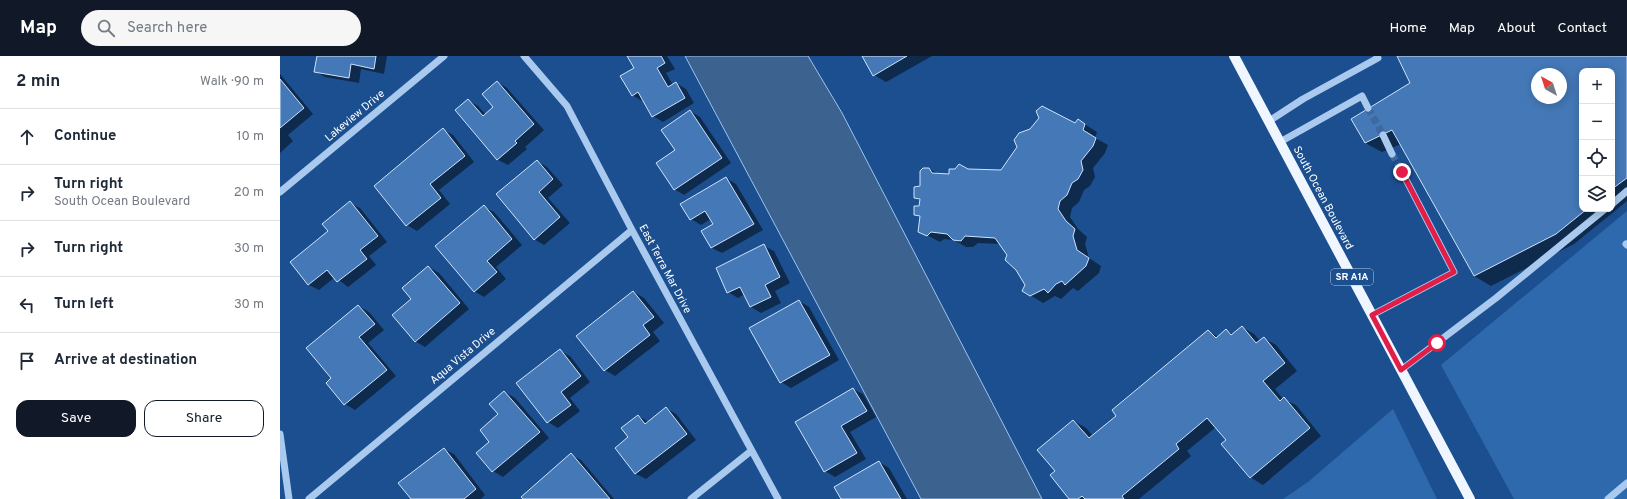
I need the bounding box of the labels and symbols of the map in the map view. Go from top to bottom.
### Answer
north arrow [1531,68,1567,104]
street label: Lakeview Drive [322,87,388,145]
street label: South Ocean Boulevard [1290,144,1356,252]
route end [1393,163,1411,181]
street label: East Terra Mar Drive [636,222,694,316]
road number: SR A1A [1331,269,1373,285]
street label: Aqua Vista Drive [427,324,499,387]
route start [1428,334,1446,352]

